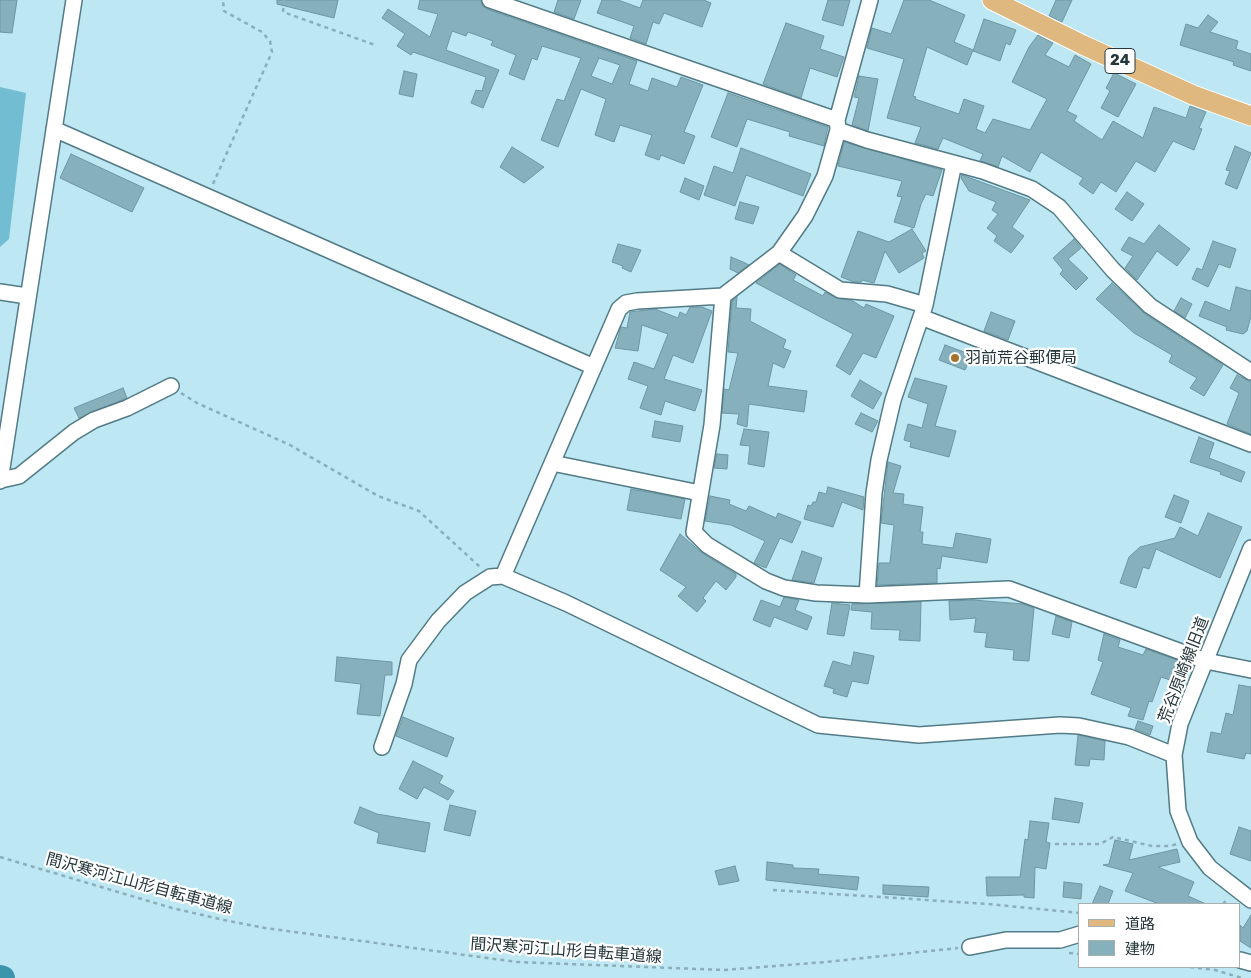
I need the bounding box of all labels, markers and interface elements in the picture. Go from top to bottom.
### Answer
road number: 24 [1105,48,1135,74]
place label: 羽前荒谷郵便局 [965,348,1077,368]
marker: 羽前荒谷郵便局 [949,352,961,364]
street label: 荒谷原崎線旧道 [1155,614,1213,726]
street label: 間沢寒河江山形自転車道線 [44,850,234,918]
legend [1078,903,1241,968]
text: 道路 [1125,915,1155,933]
street label: 間沢寒河江山形自転車道線 [470,935,662,967]
text: 建物 [1125,940,1155,958]

